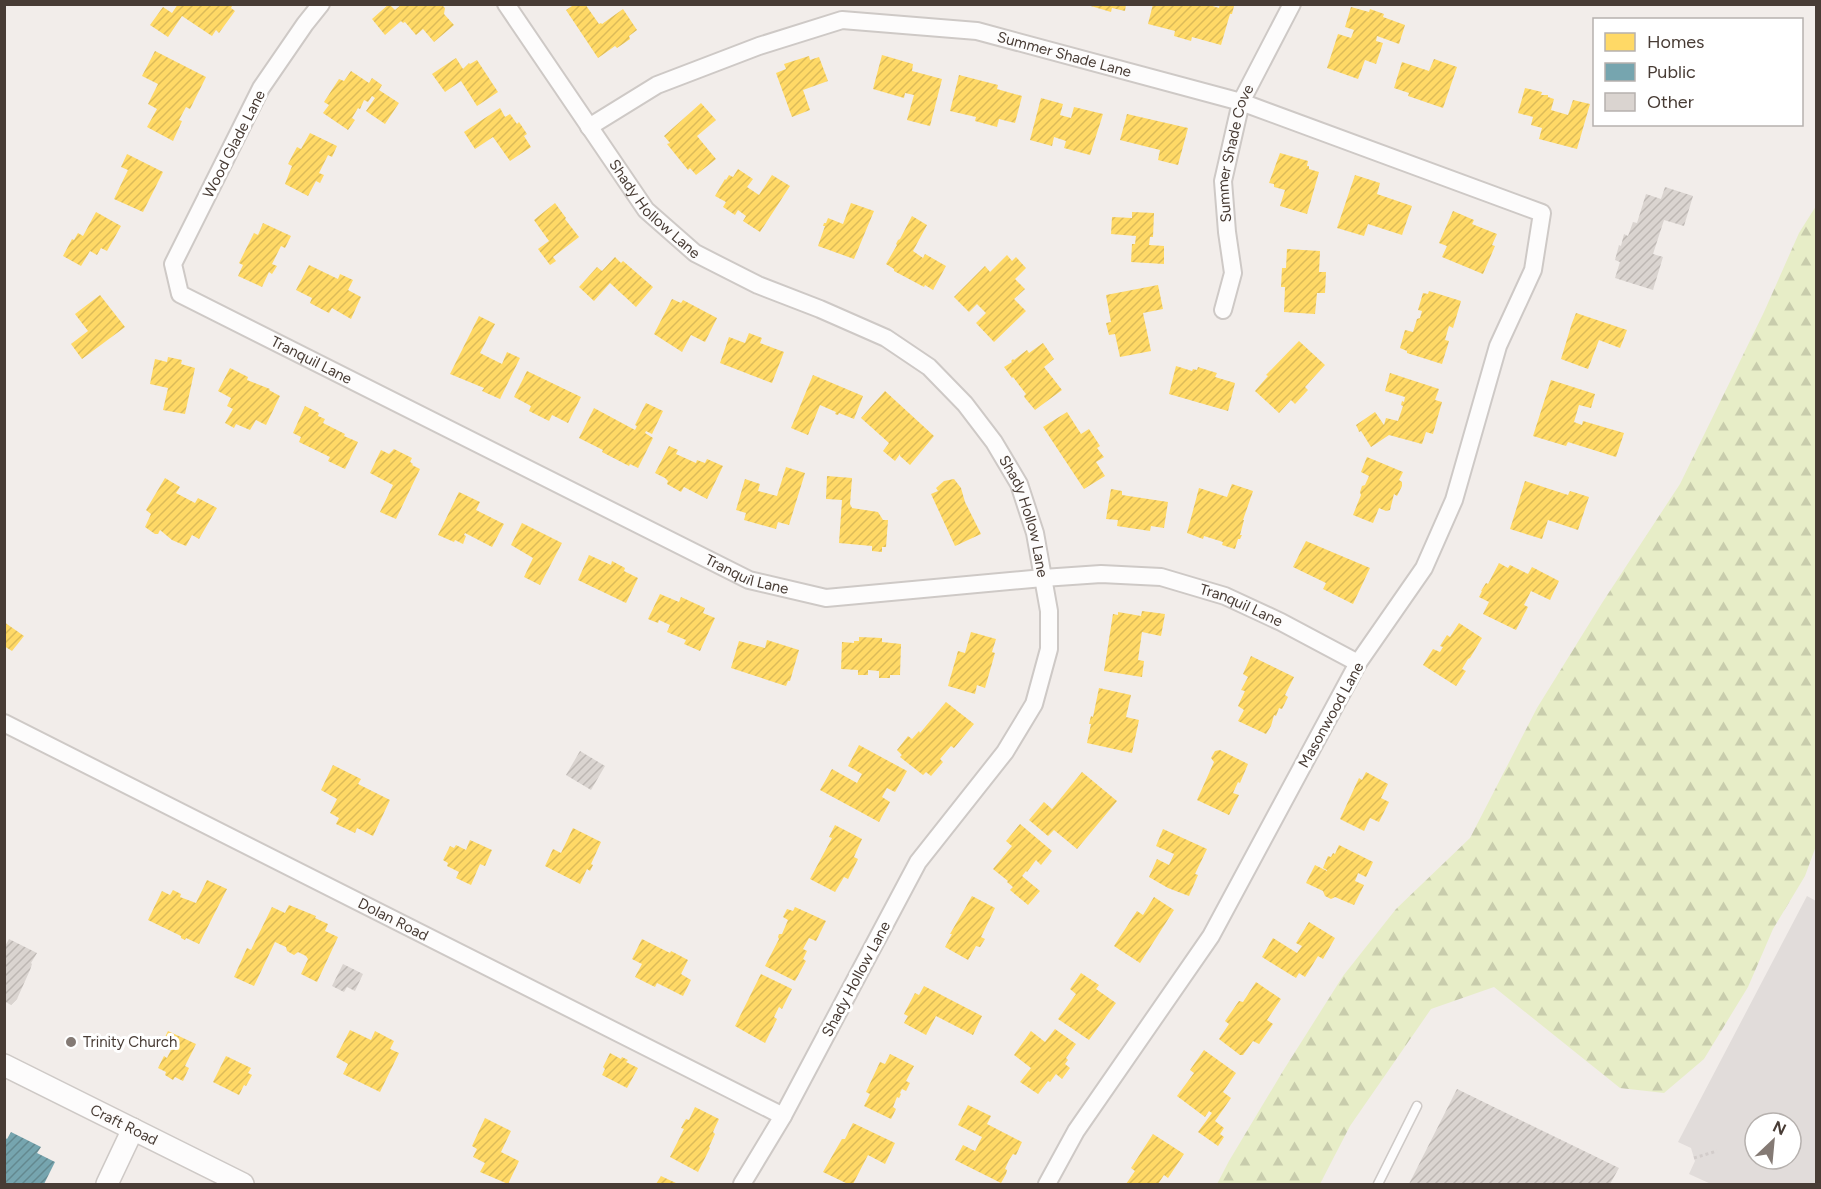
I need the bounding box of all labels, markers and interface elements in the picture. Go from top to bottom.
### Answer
legend [1593,18,1803,126]
street label: Summer Shade Lane [995,28,1133,81]
text: Homes [1647,31,1705,53]
text: Public [1647,61,1696,83]
street label: Summer Shade Cove [1214,81,1258,223]
street label: Wood Glade Lane [199,87,269,201]
text: Other [1647,91,1694,113]
street label: Shady Hollow Lane [605,156,704,262]
street label: Tranquil Lane [268,332,355,388]
street label: Shady Hollow Lane [995,452,1052,579]
street label: Tranquil Lane [702,550,790,598]
street label: Tranquil Lane [1198,580,1285,630]
street label: Masonwood Lane [1295,659,1367,771]
street label: Dolan Road [355,894,432,945]
street label: Shady Hollow Lane [818,918,894,1040]
place label: Trinity Church [83,1033,177,1051]
marker: Trinity Church [64,1035,78,1049]
street label: Craft Road [87,1100,161,1149]
north arrow [1743,1111,1803,1171]
text: N [1770,1117,1789,1139]

